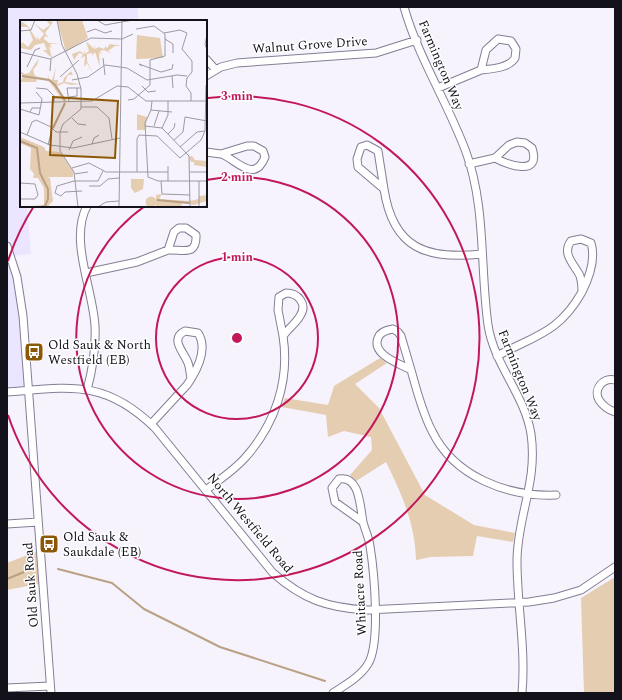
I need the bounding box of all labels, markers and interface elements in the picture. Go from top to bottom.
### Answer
street label: Farmington Way [413,17,469,114]
inset map [20,20,207,207]
street label: Walnut Grove Drive [252,31,368,59]
text: 3 min [221,87,254,106]
text: 2 min [221,168,254,187]
text: 1 min [221,248,254,267]
street label: Farmington Way [493,327,548,424]
centre of rings [230,331,244,345]
place label: Old Sauk & North Westfield (EB) [48,335,152,370]
bus stop icon: Old Sauk & North Westfield (EB) [23,341,45,363]
street label: North Westfield Road [202,469,298,577]
place label: Old Sauk & Saukdale (EB) [63,527,141,562]
bus stop icon: Old Sauk & Saukdale (EB) [38,533,60,555]
street label: Old Sauk Road [18,542,44,628]
street label: Whitacre Road [348,550,372,636]

